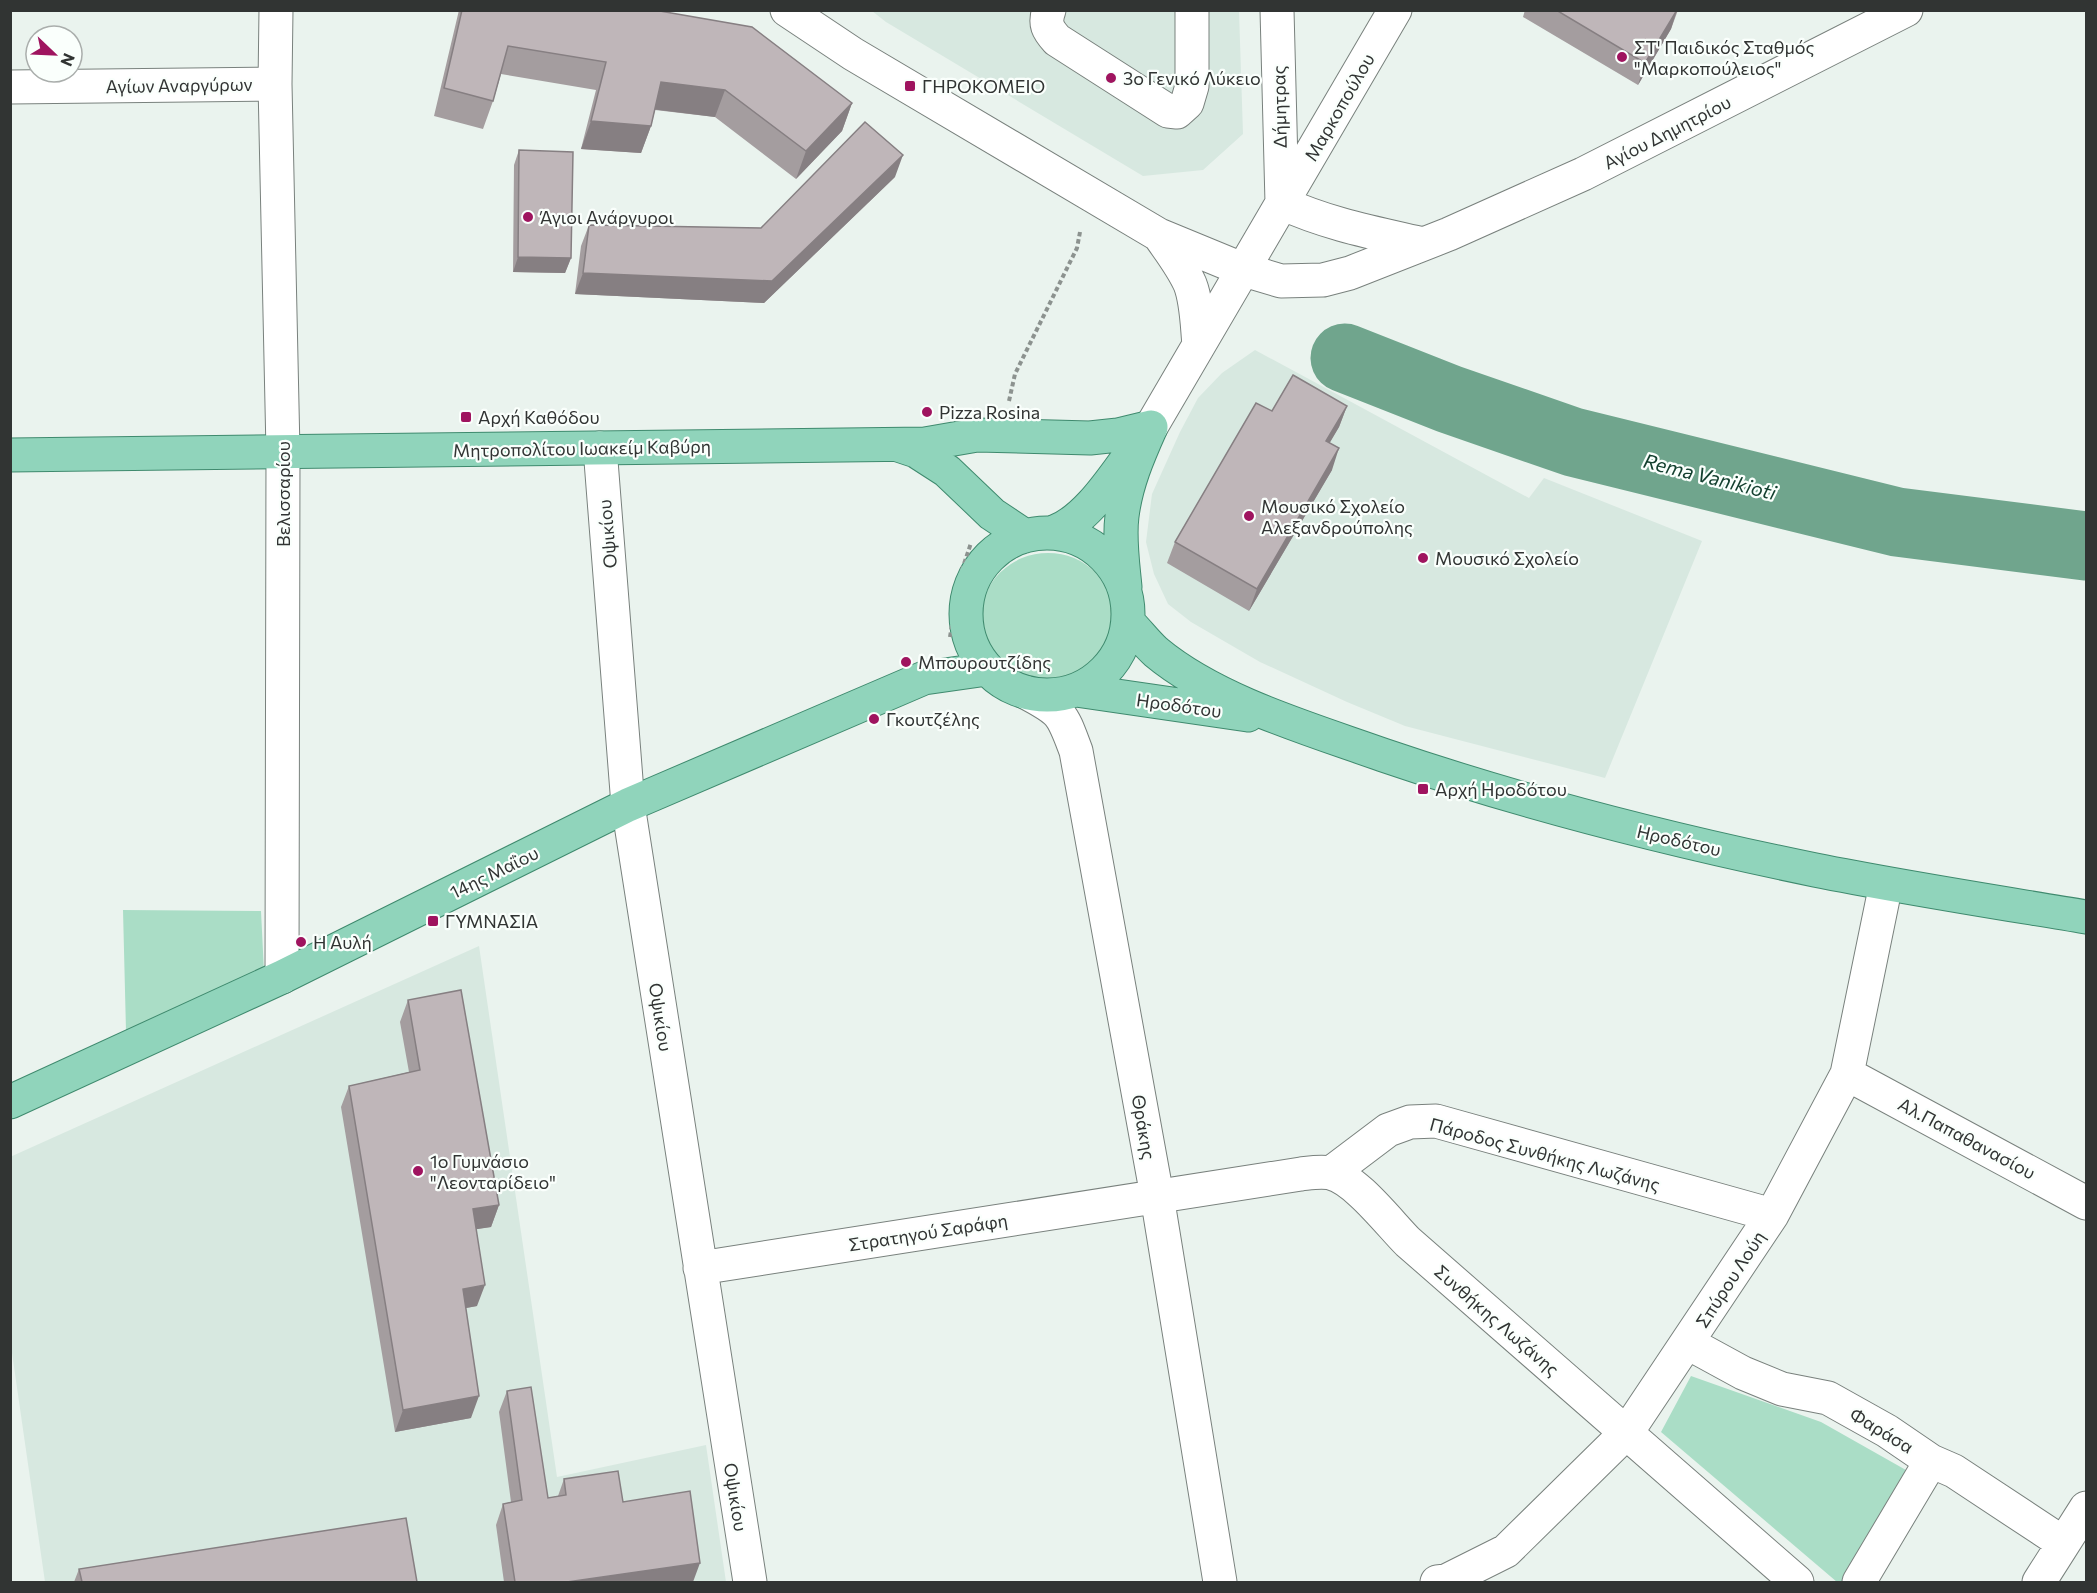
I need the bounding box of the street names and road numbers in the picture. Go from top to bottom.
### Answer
street label: Μαρκοπούλου [1299,49,1379,165]
street label: Δήμητρας [1267,65,1291,149]
street label: Αγίων Αναργύρων [105,73,253,97]
street label: Αγίου Δημητρίου [1600,90,1734,174]
street label: Μητροπολίτου Ιωακείμ Καβύρη [453,435,711,461]
street label: Βελισσαρίου [272,441,294,547]
street label: Οψικίου [593,499,621,569]
street label: Ηροδότου [1135,688,1223,722]
street label: Ηροδότου [1635,820,1723,860]
street label: 14ης Μαΐου [446,841,542,903]
street label: Οψικίου [645,981,677,1053]
street label: Θράκης [1127,1093,1161,1161]
street label: Αλ.Παπαθανασίου [1895,1093,2039,1183]
street label: Πάροδος Συνθήκης Λωζάνης [1428,1113,1663,1195]
street label: Στρατηγού Σαράφη [847,1209,1009,1255]
street label: Σπύρου Λούη [1691,1226,1769,1332]
street label: Συνθήκης Λωζάνης [1430,1260,1564,1380]
street label: Φαράσα [1846,1402,1918,1458]
street label: Οψικίου [720,1461,752,1533]

